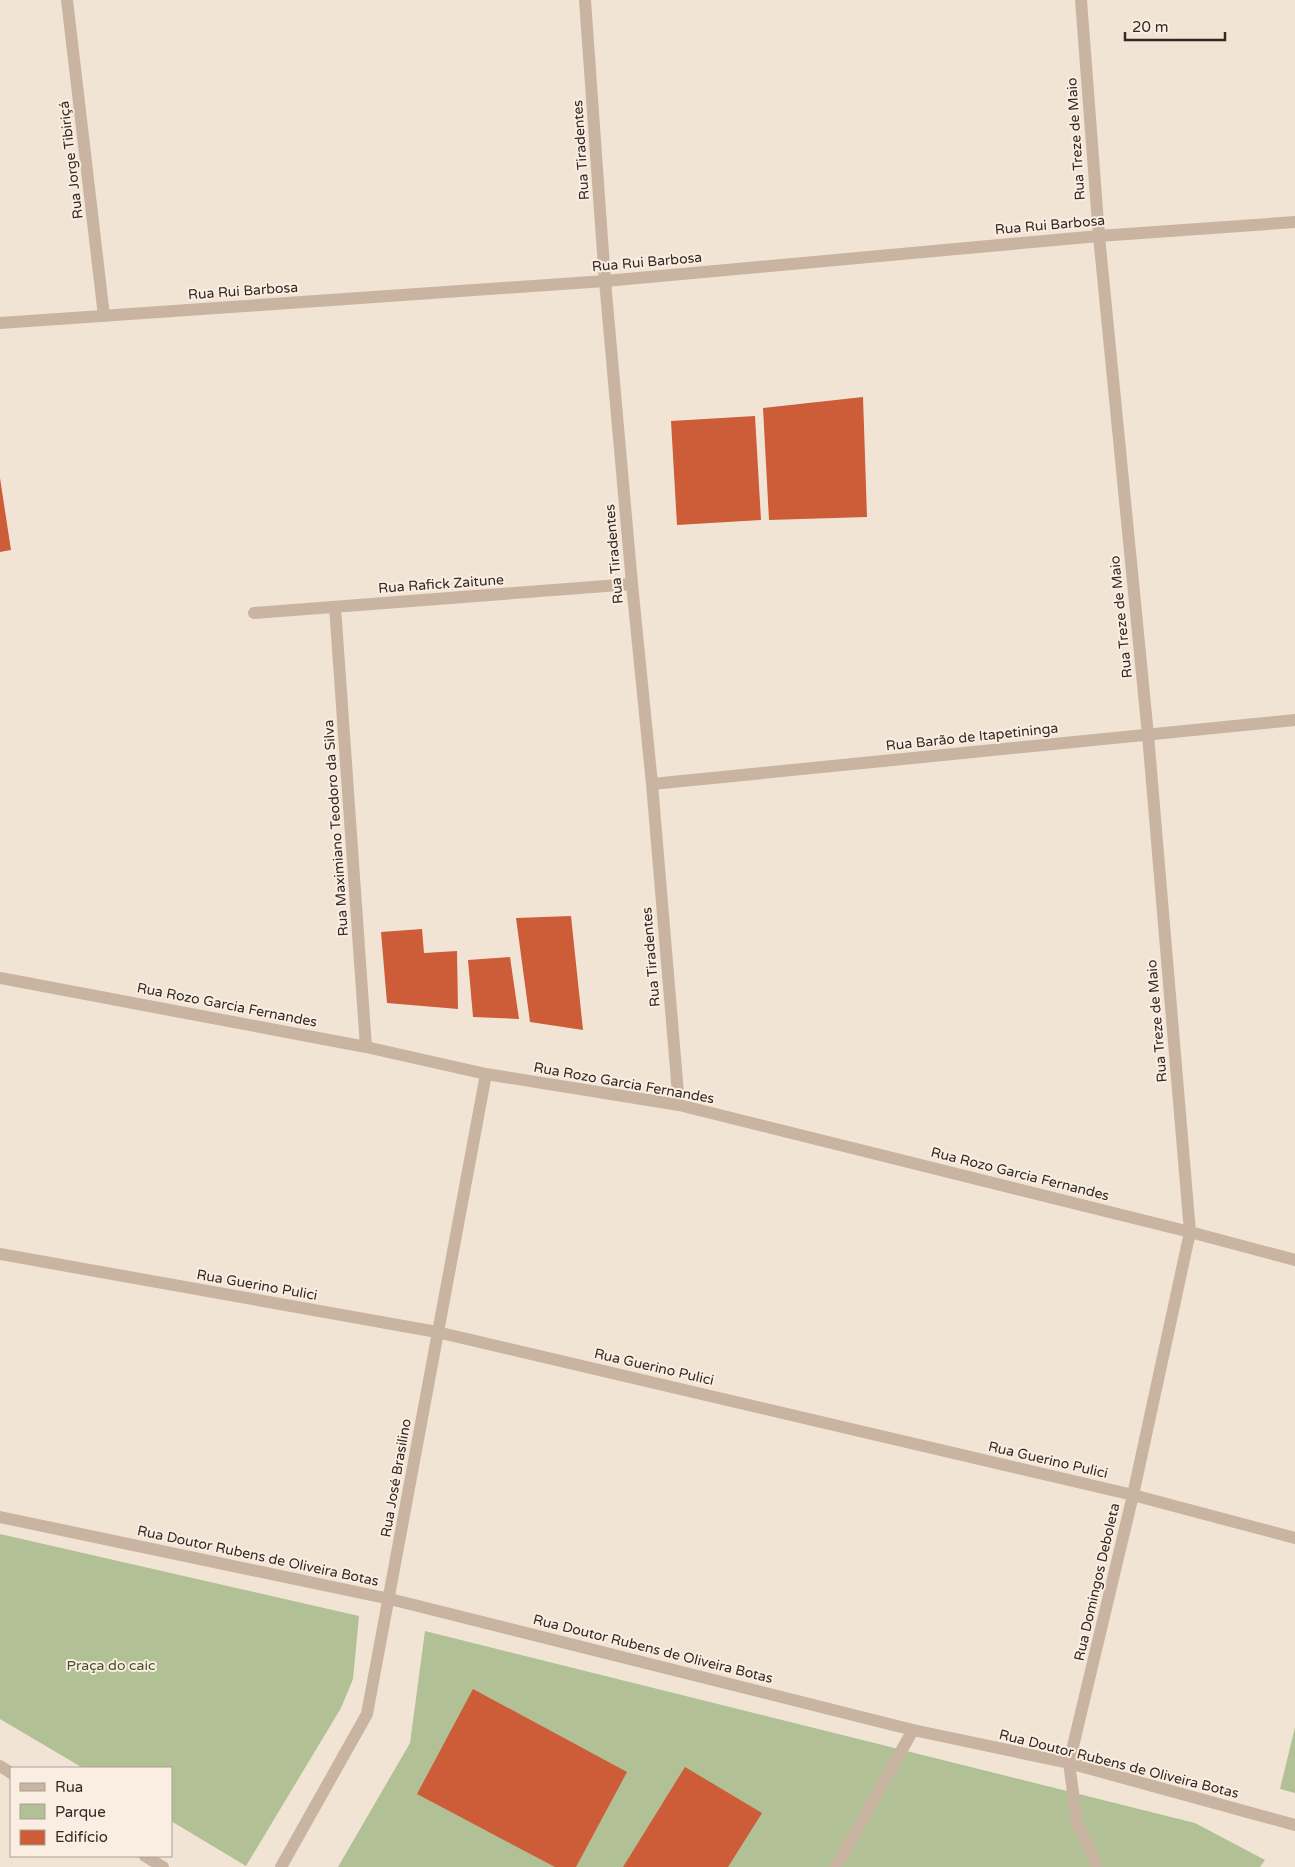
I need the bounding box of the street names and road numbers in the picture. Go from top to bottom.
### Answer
street label: Rua Treze de Maio [1063,77,1089,201]
street label: Rua Tiradentes [569,99,593,201]
street label: Rua Jorge Tibiriçá [55,100,87,220]
street label: Rua Rui Barbosa [994,212,1106,238]
street label: Rua Rui Barbosa [591,249,703,275]
street label: Rua Rui Barbosa [187,279,299,303]
street label: Rua Tiradentes [601,503,627,605]
street label: Rua Treze de Maio [1106,555,1136,679]
street label: Rua Rafick Zaitune [378,571,504,597]
street label: Rua Maximiano Teodoro da Silva [320,719,352,937]
street label: Rua Barão de Itapetininga [885,719,1059,755]
street label: Rua Tiradentes [638,906,664,1008]
street label: Rua Treze de Maio [1143,959,1171,1083]
street label: Rua Rozo Garcia Fernandes [135,979,319,1031]
street label: Rua Rozo Garcia Fernandes [532,1059,716,1107]
street label: Rua Rozo Garcia Fernandes [929,1144,1111,1204]
street label: Rua Guerino Pulici [195,1266,319,1304]
street label: Rua Guerino Pulici [592,1345,716,1389]
street label: Rua José Brasilino [377,1417,415,1539]
street label: Rua Guerino Pulici [986,1438,1110,1482]
street label: Rua Domingos Deboleta [1071,1501,1123,1663]
street label: Rua Doutor Rubens de Oliveira Botas [136,1522,381,1590]
street label: Rua Doutor Rubens de Oliveira Botas [531,1611,775,1687]
street label: Rua Doutor Rubens de Oliveira Botas [997,1726,1241,1802]

